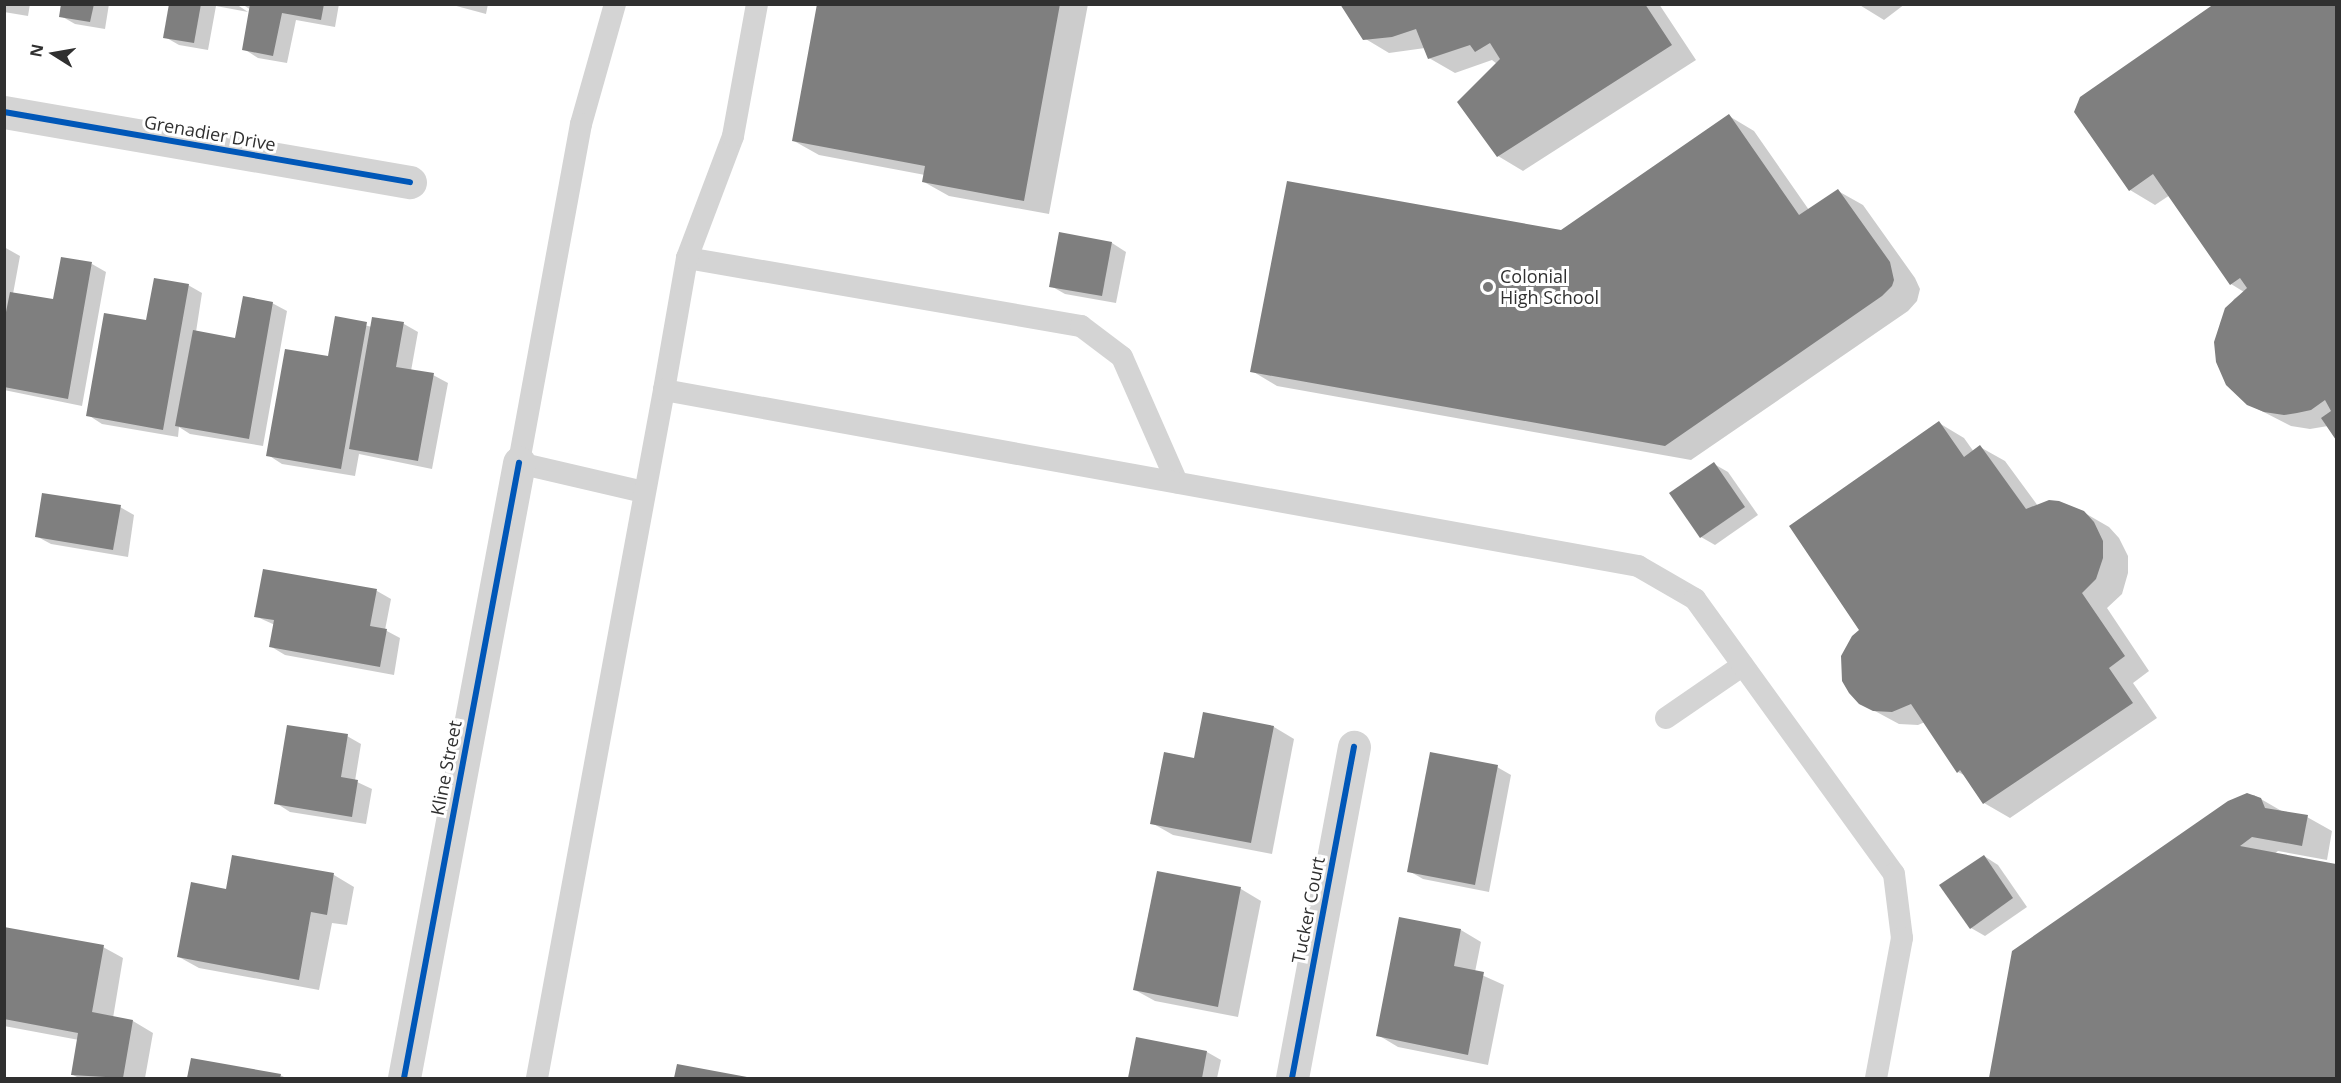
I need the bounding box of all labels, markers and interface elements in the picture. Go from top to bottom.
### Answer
north arrow [24,24,84,84]
text: N [24,42,48,59]
street label: Grenadier Drive [142,111,278,155]
place label: Colonial High School [1500,266,1599,308]
marker: Colonial High School [1481,280,1495,294]
street label: Kline Street [426,719,466,817]
street label: Tucker Court [1287,855,1329,965]

